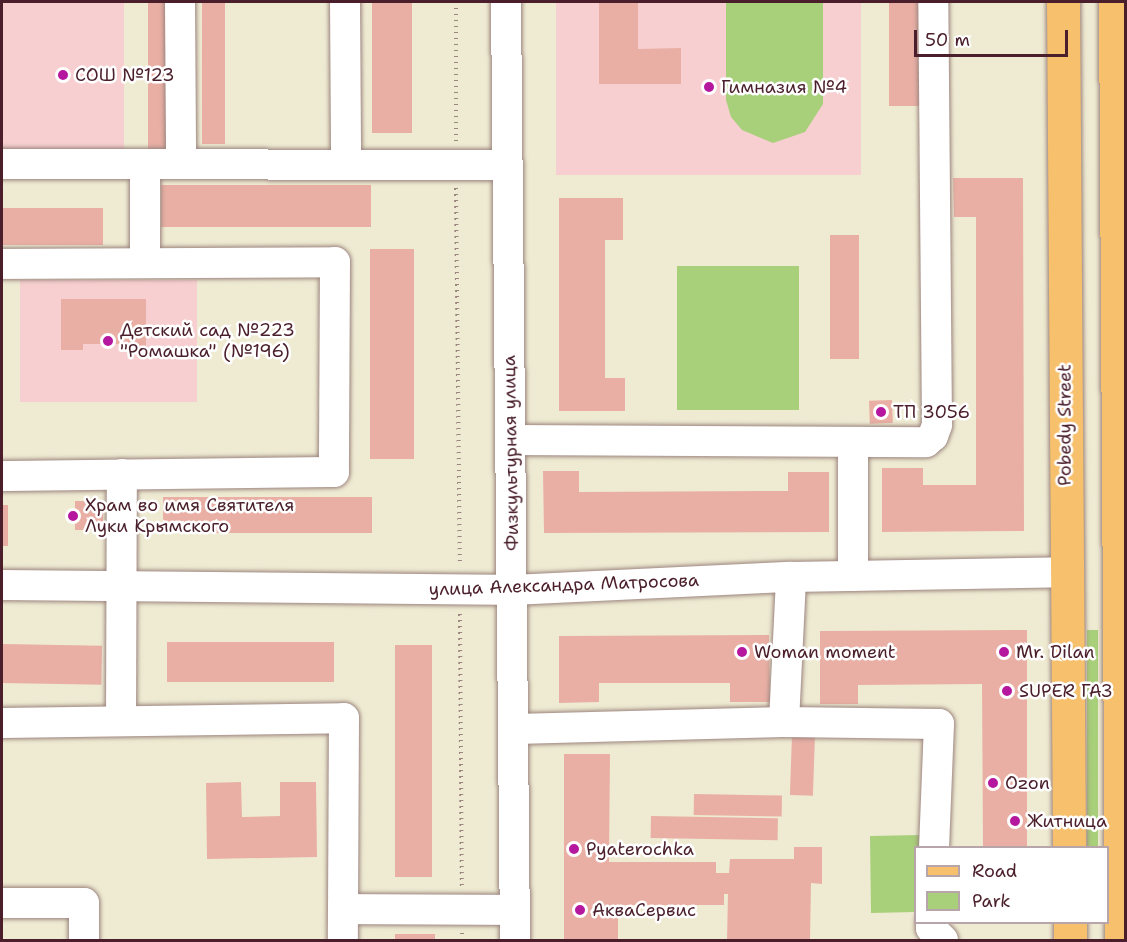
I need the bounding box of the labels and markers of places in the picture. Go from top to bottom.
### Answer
place label: СОШ №123 [75,64,175,86]
marker: СОШ №123 [56,68,70,82]
place label: Гимназия №4 [721,76,847,98]
marker: Гимназия №4 [702,80,716,94]
place label: Детский сад №223 "Ромашка" (№196) [120,320,295,362]
marker: Детский сад №223 "Ромашка" (№196) [101,334,115,348]
place label: ТП 3056 [893,401,970,423]
marker: ТП 3056 [874,405,888,419]
place label: Храм во имя Святителя Луки Крымского [85,495,294,538]
marker: Храм во имя Святителя Луки Крымского [66,509,80,523]
place label: Woman moment [754,641,896,663]
place label: Mr. Dilan [1016,641,1095,663]
marker: Woman moment [735,645,749,659]
marker: Mr. Dilan [997,645,1011,659]
place label: SUPER ГАЗ [1019,680,1112,702]
marker: SUPER ГАЗ [1000,684,1014,698]
place label: Ozon [1005,772,1050,794]
marker: Ozon [986,776,1000,790]
place label: Житница [1027,810,1107,832]
marker: Житница [1008,814,1022,828]
place label: Pyaterochka [586,838,694,860]
marker: Pyaterochka [567,842,581,856]
place label: АкваСервис [592,899,696,921]
marker: АкваСервис [573,903,587,917]

